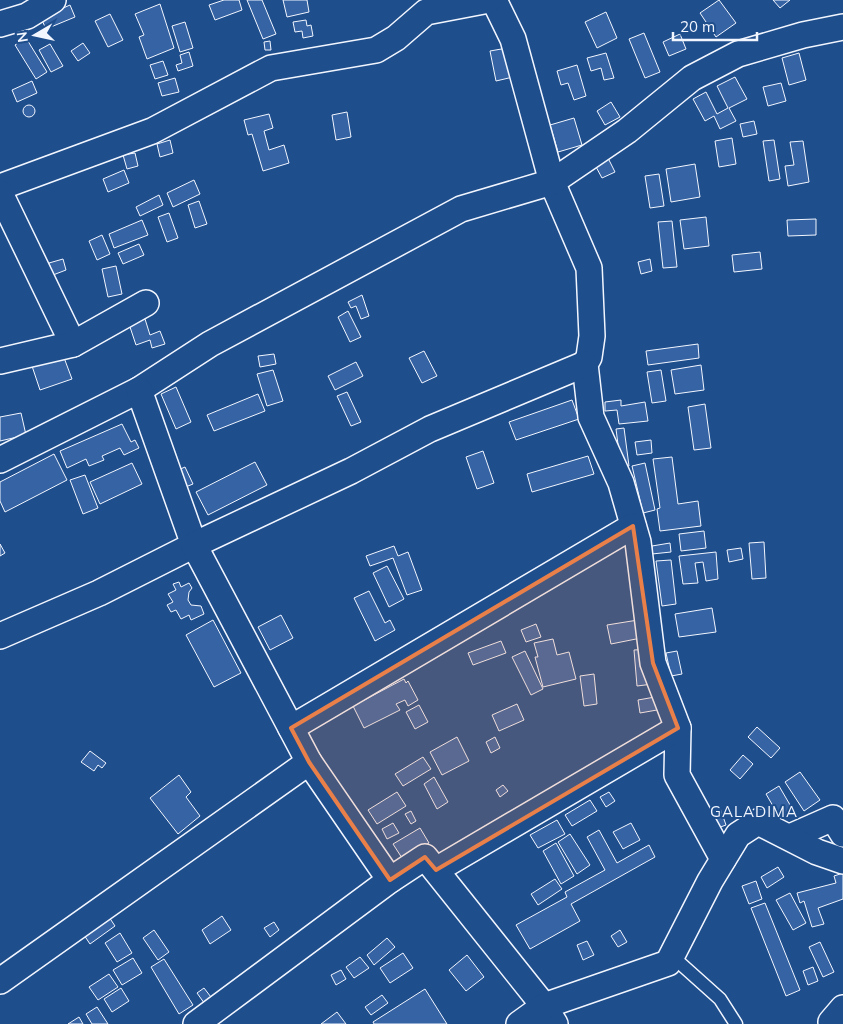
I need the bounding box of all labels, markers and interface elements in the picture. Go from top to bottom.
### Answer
north arrow [10,10,60,60]
scale bar [673,10,757,42]
text: 20 m [680,17,715,36]
text: N [12,30,32,44]
district label: GALADIMA [710,802,798,821]

